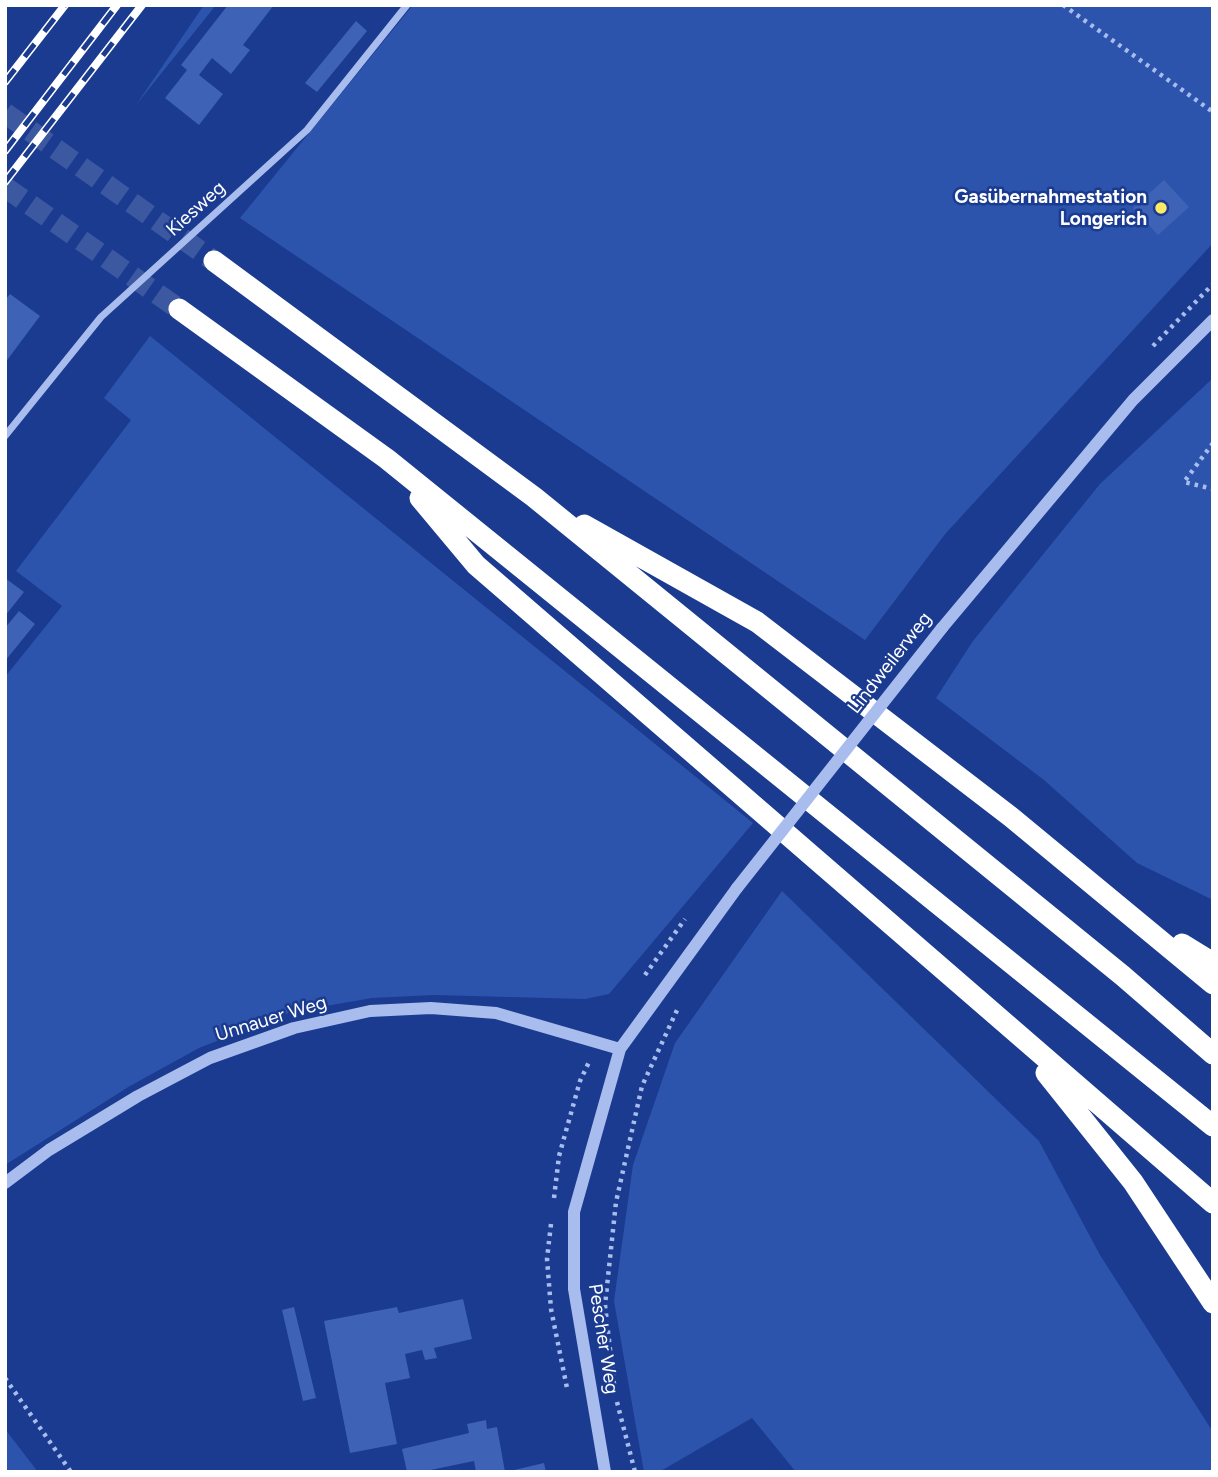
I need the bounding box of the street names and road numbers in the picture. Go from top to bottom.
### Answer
street label: Kiesweg [162,177,230,241]
street label: Lindweilerweg [843,608,937,718]
street label: Unnauer Weg [212,991,330,1047]
street label: Pescher Weg [583,1282,623,1396]

